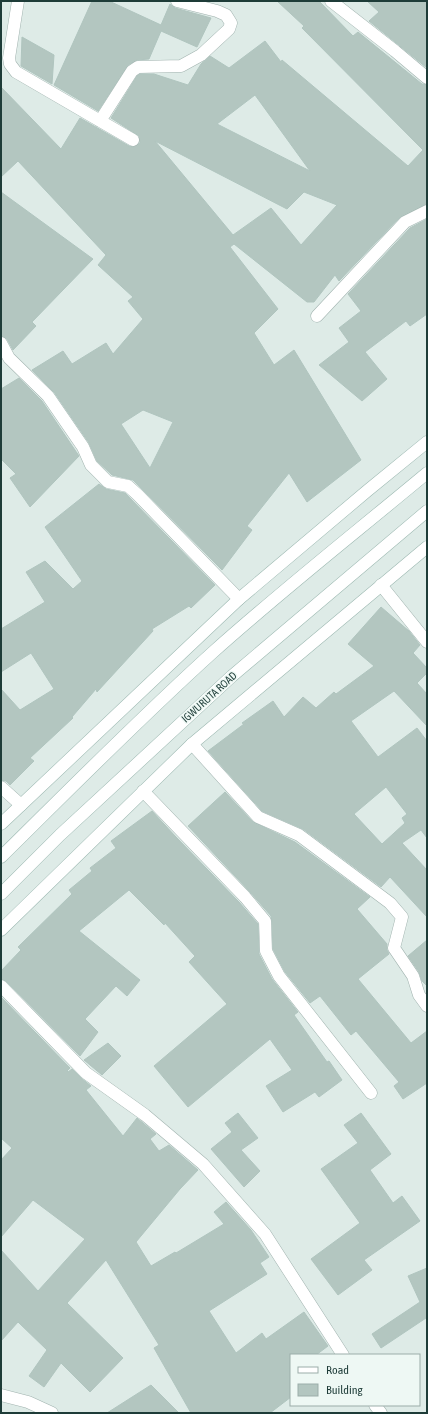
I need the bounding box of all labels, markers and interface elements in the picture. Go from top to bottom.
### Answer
street label: IGWURUTA ROAD [179,669,239,725]
legend [290,1354,420,1406]
text: Road [326,1363,349,1377]
text: Building [326,1383,364,1397]

